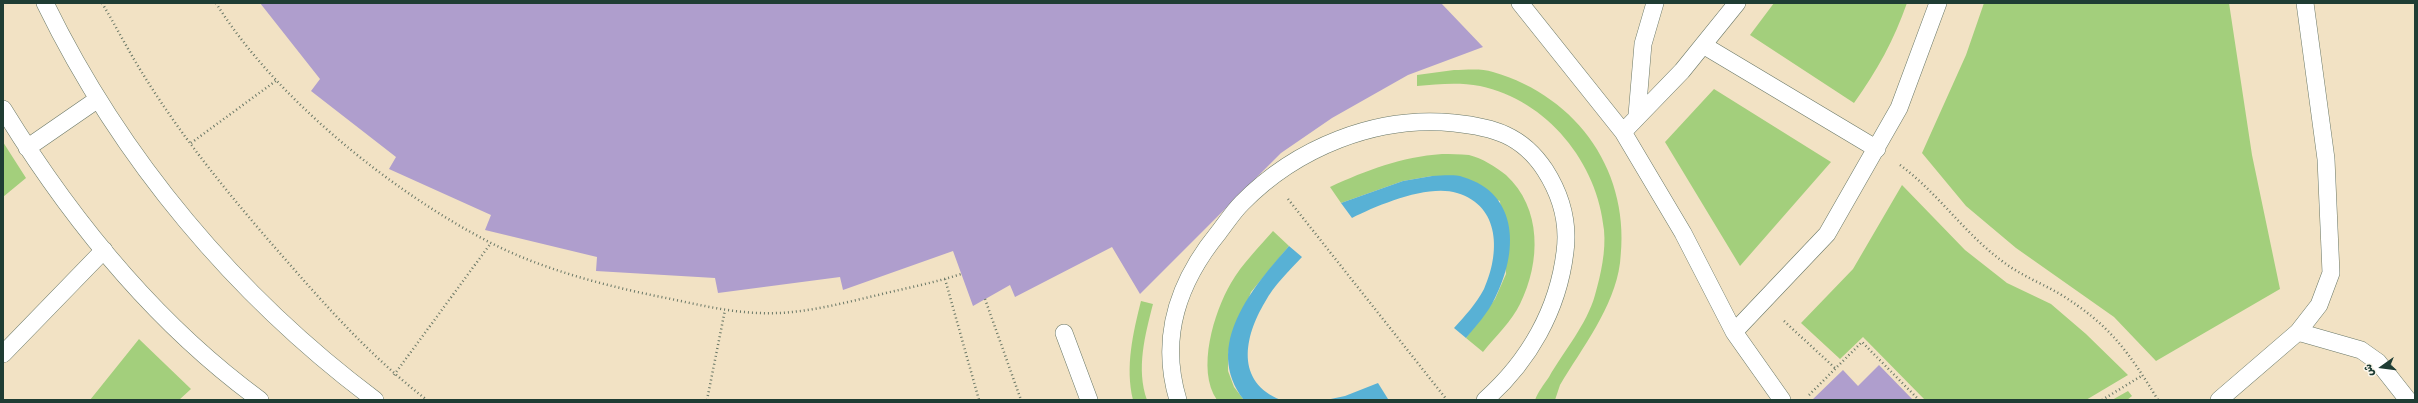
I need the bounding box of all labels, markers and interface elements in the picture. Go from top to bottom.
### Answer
north arrow [2362,347,2402,387]
text: ش [2361,362,2380,378]

